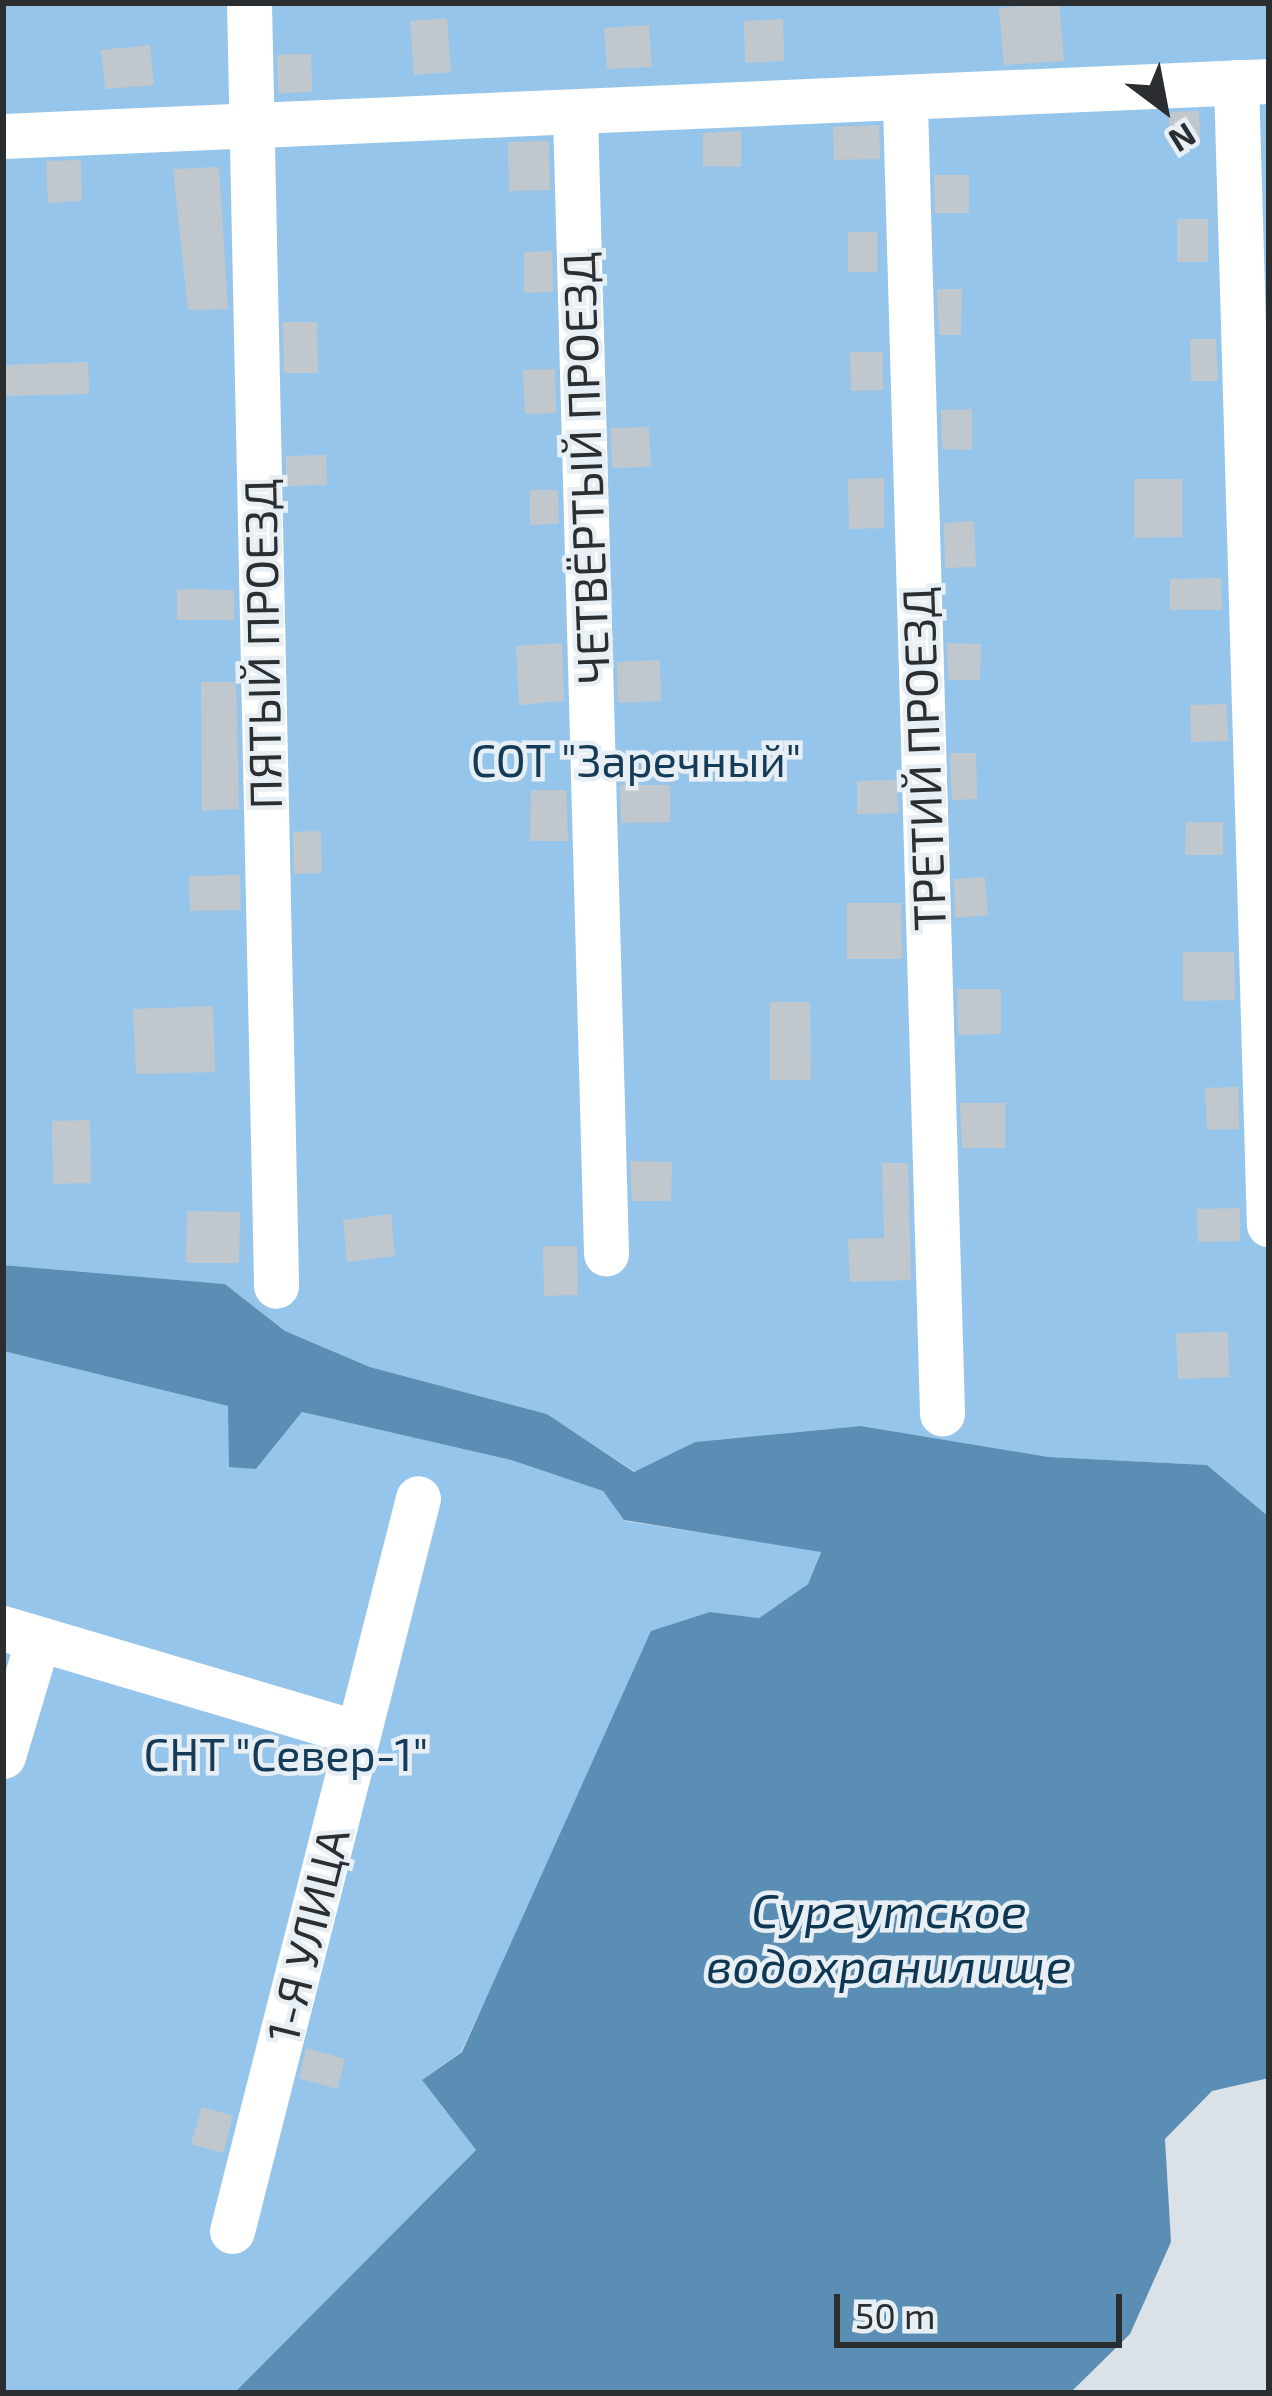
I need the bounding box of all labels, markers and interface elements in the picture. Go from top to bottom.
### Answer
north arrow [1104,48,1224,168]
text: N [1162,115,1204,162]
street label: ЧЕТВЁРТЫЙ ПРОЕЗД [550,251,620,685]
street label: ПЯТЫЙ ПРОЕЗД [232,478,292,810]
street label: ТРЕТИЙ ПРОЕЗД [890,586,956,932]
park label: СОТ "Заречный" [470,733,802,787]
park label: СНТ "Север-1" [143,1727,429,1781]
street label: 1-Я УЛИЦА [254,1822,360,2048]
water label: Сургутское водохранилище [706,1880,1072,1993]
scale bar [840,2270,1128,2344]
text: 50 m [855,2293,936,2336]

